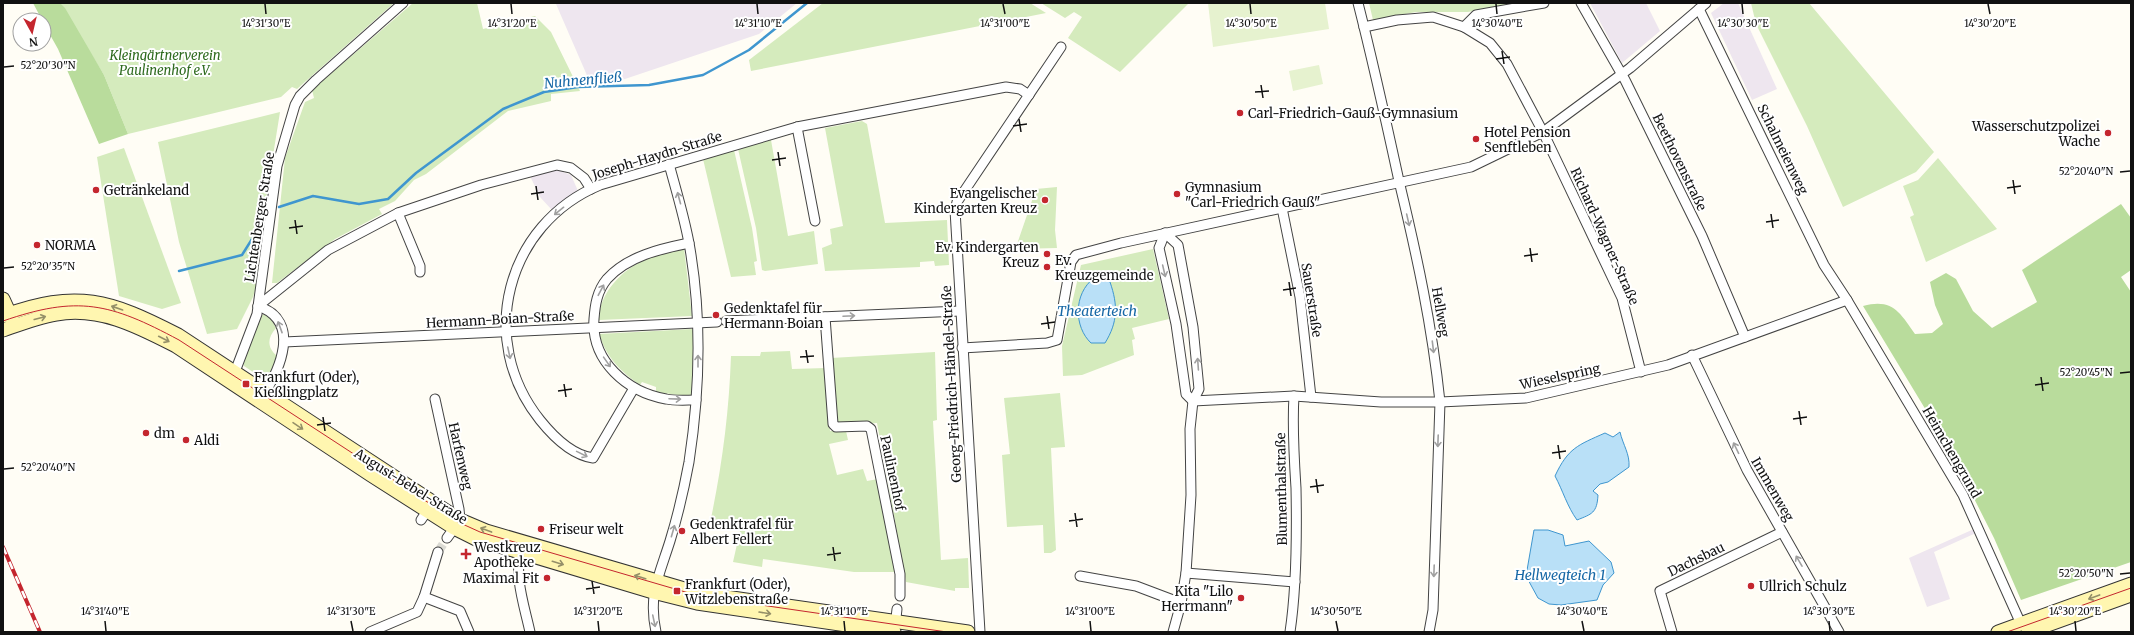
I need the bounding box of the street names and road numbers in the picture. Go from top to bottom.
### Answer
street label: Schalmeienweg [1753,101,1812,197]
street label: Beethovenstraße [1649,111,1711,214]
street label: Joseph-Haydn-Straße [589,128,724,184]
street label: Lichtenberger Straße [241,150,278,283]
street label: Richard-Wagner-Straße [1567,165,1643,308]
street label: Sauerstraße [1297,262,1326,339]
street label: Georg-Friedrich-Händel-Straße [938,285,965,483]
street label: Hellweg [1428,286,1453,339]
street label: Hermann-Boian-Straße [426,307,575,332]
street label: Wieselspring [1517,360,1602,394]
street label: Heimchengrund [1919,404,1985,501]
street label: Harfenweg [444,421,477,492]
street label: Blumenthalstraße [1272,432,1291,546]
street label: Paulinenhof [876,434,909,513]
street label: August-Bebel-Straße [350,444,471,528]
street label: Immenweg [1747,454,1798,524]
street label: Dachsbau [1665,538,1727,580]

